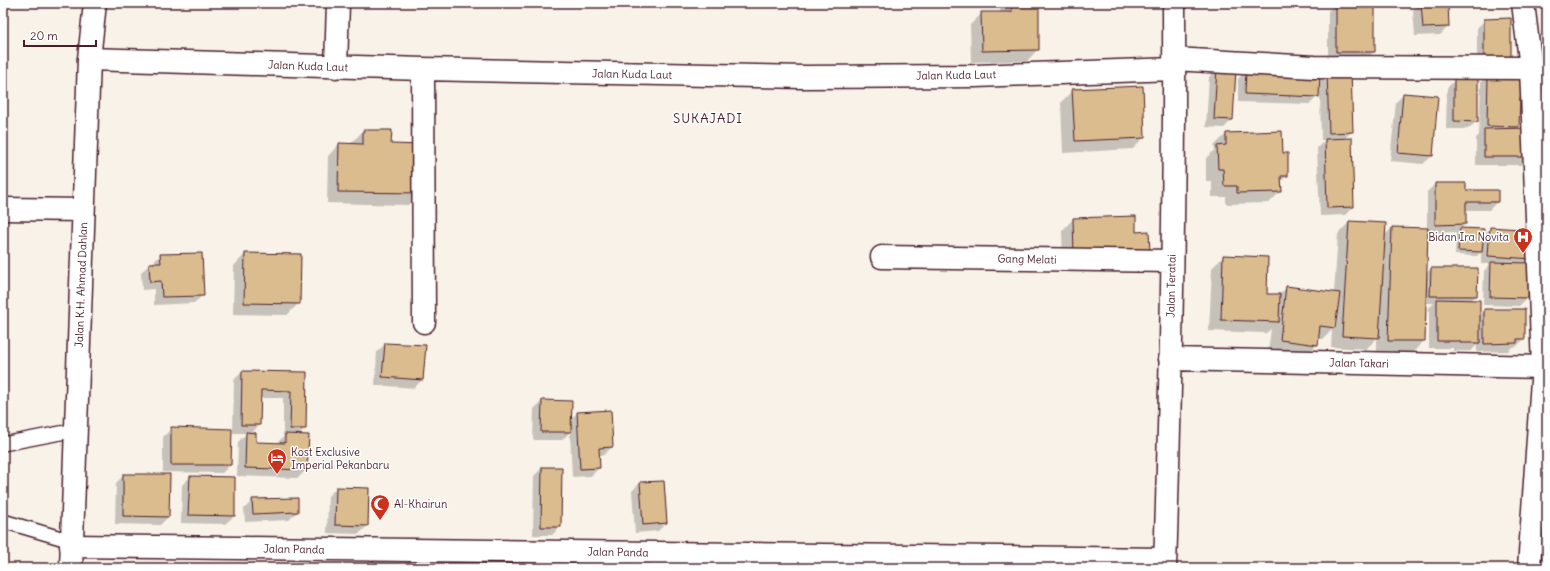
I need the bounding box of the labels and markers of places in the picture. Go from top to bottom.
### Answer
hospital icon: Bidan Ira Novita [1512,226,1534,254]
place label: Bidan Ira Novita [1428,230,1509,244]
place label: Kost Exclusive Imperial Pekanbaru [291,445,390,472]
hotel icon: Kost Exclusive Imperial Pekanbaru [266,447,288,475]
mosque icon: Al-Khairun [369,493,391,521]
place label: Al-Khairun [394,497,447,511]

